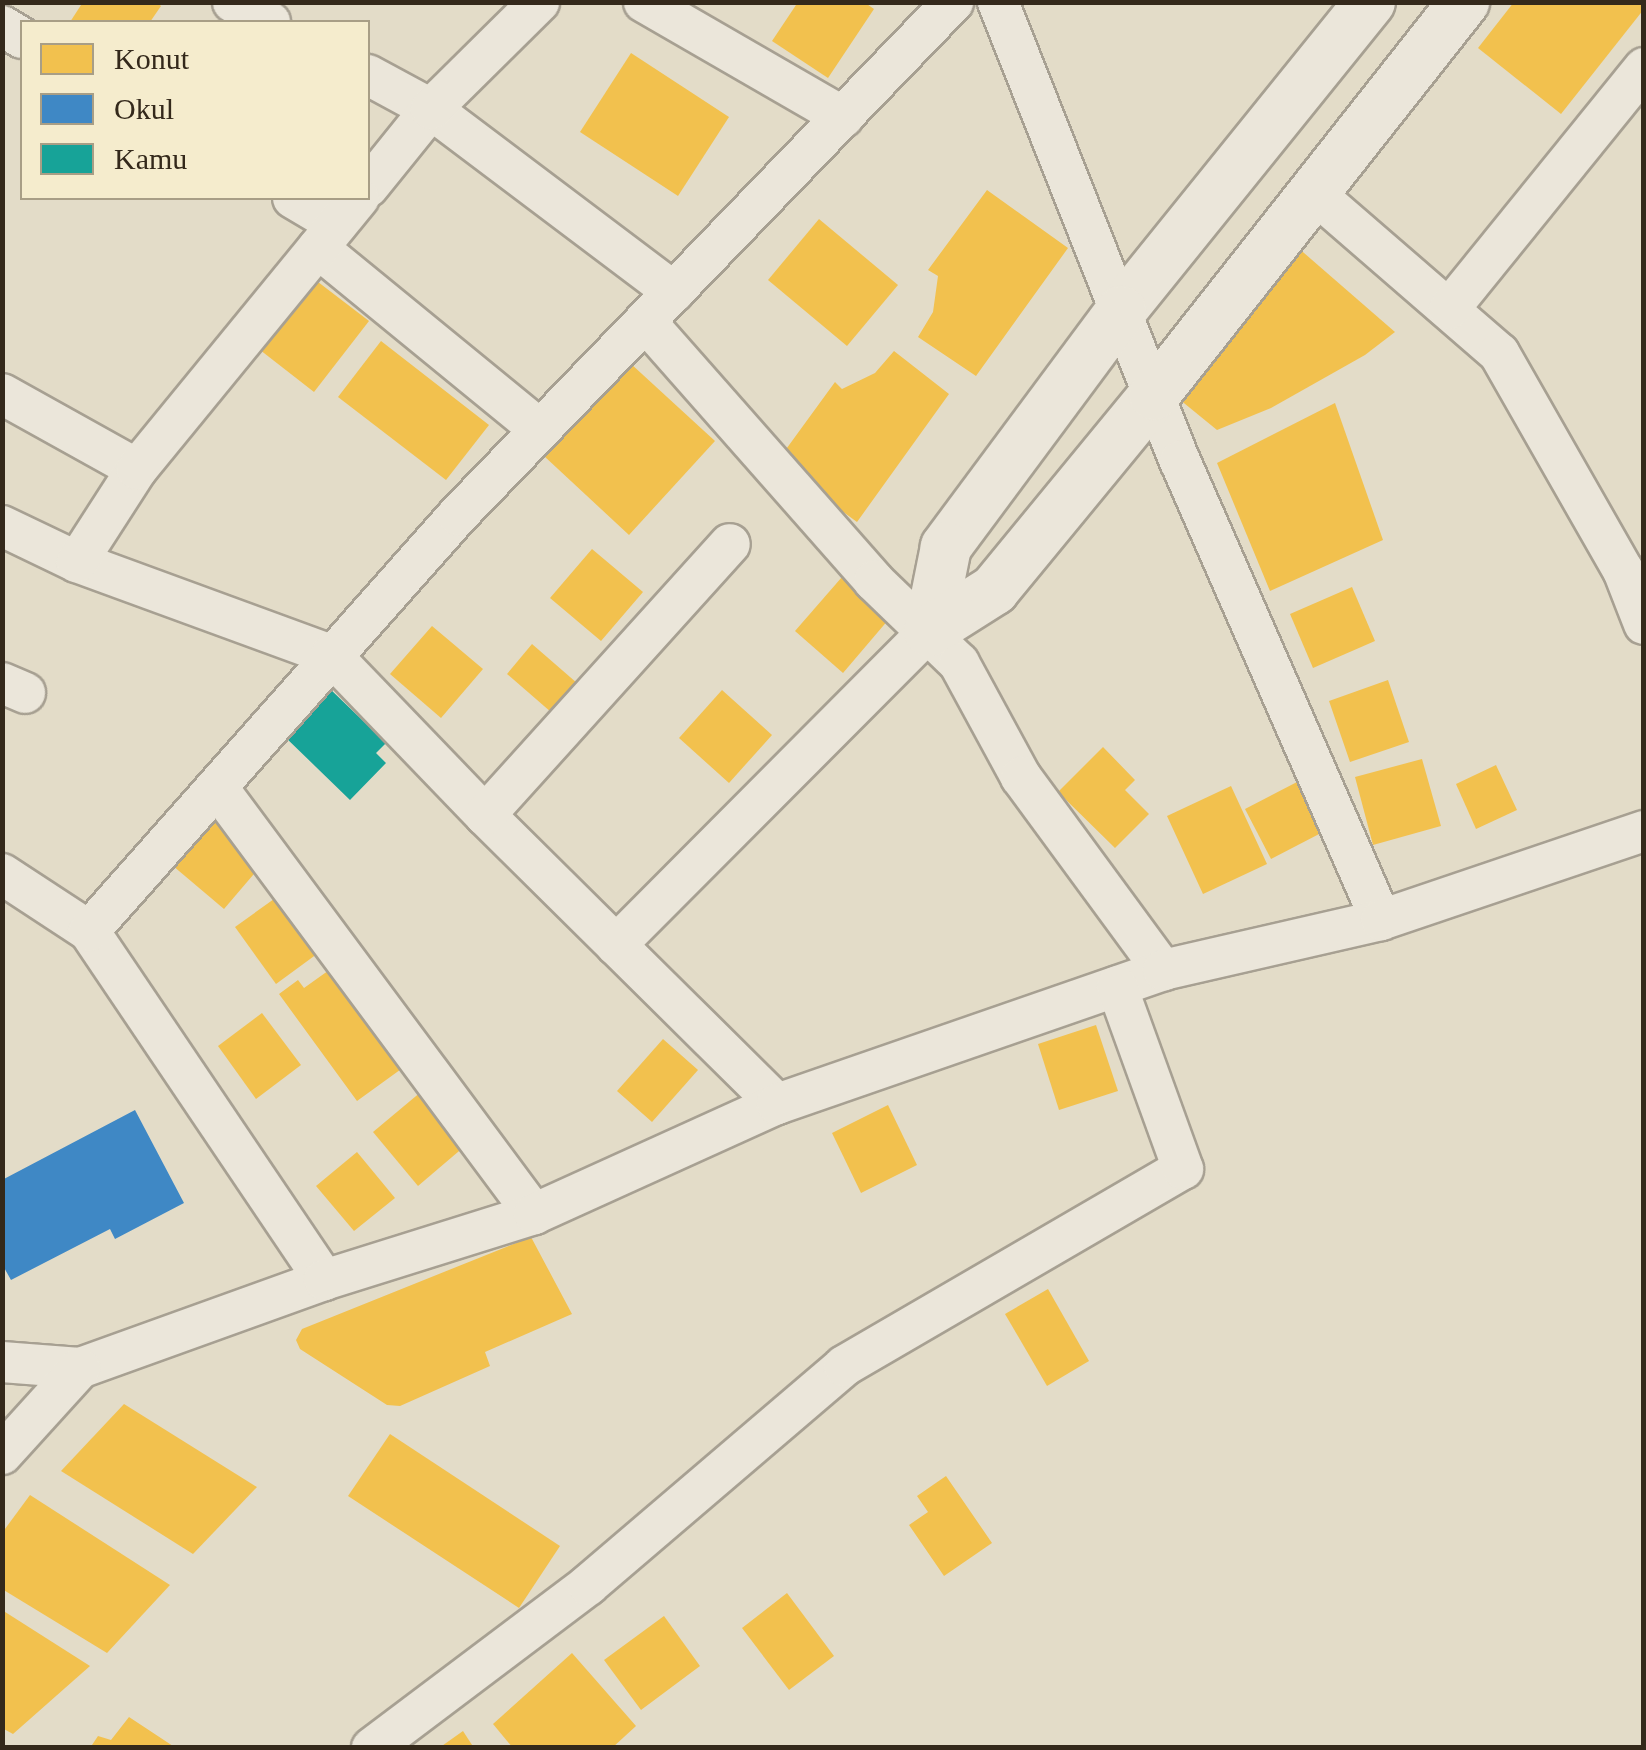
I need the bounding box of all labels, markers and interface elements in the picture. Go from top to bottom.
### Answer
legend [20,20,370,200]
text: Konut [114,42,189,75]
text: Okul [114,92,174,125]
text: Kamu [114,142,187,175]

